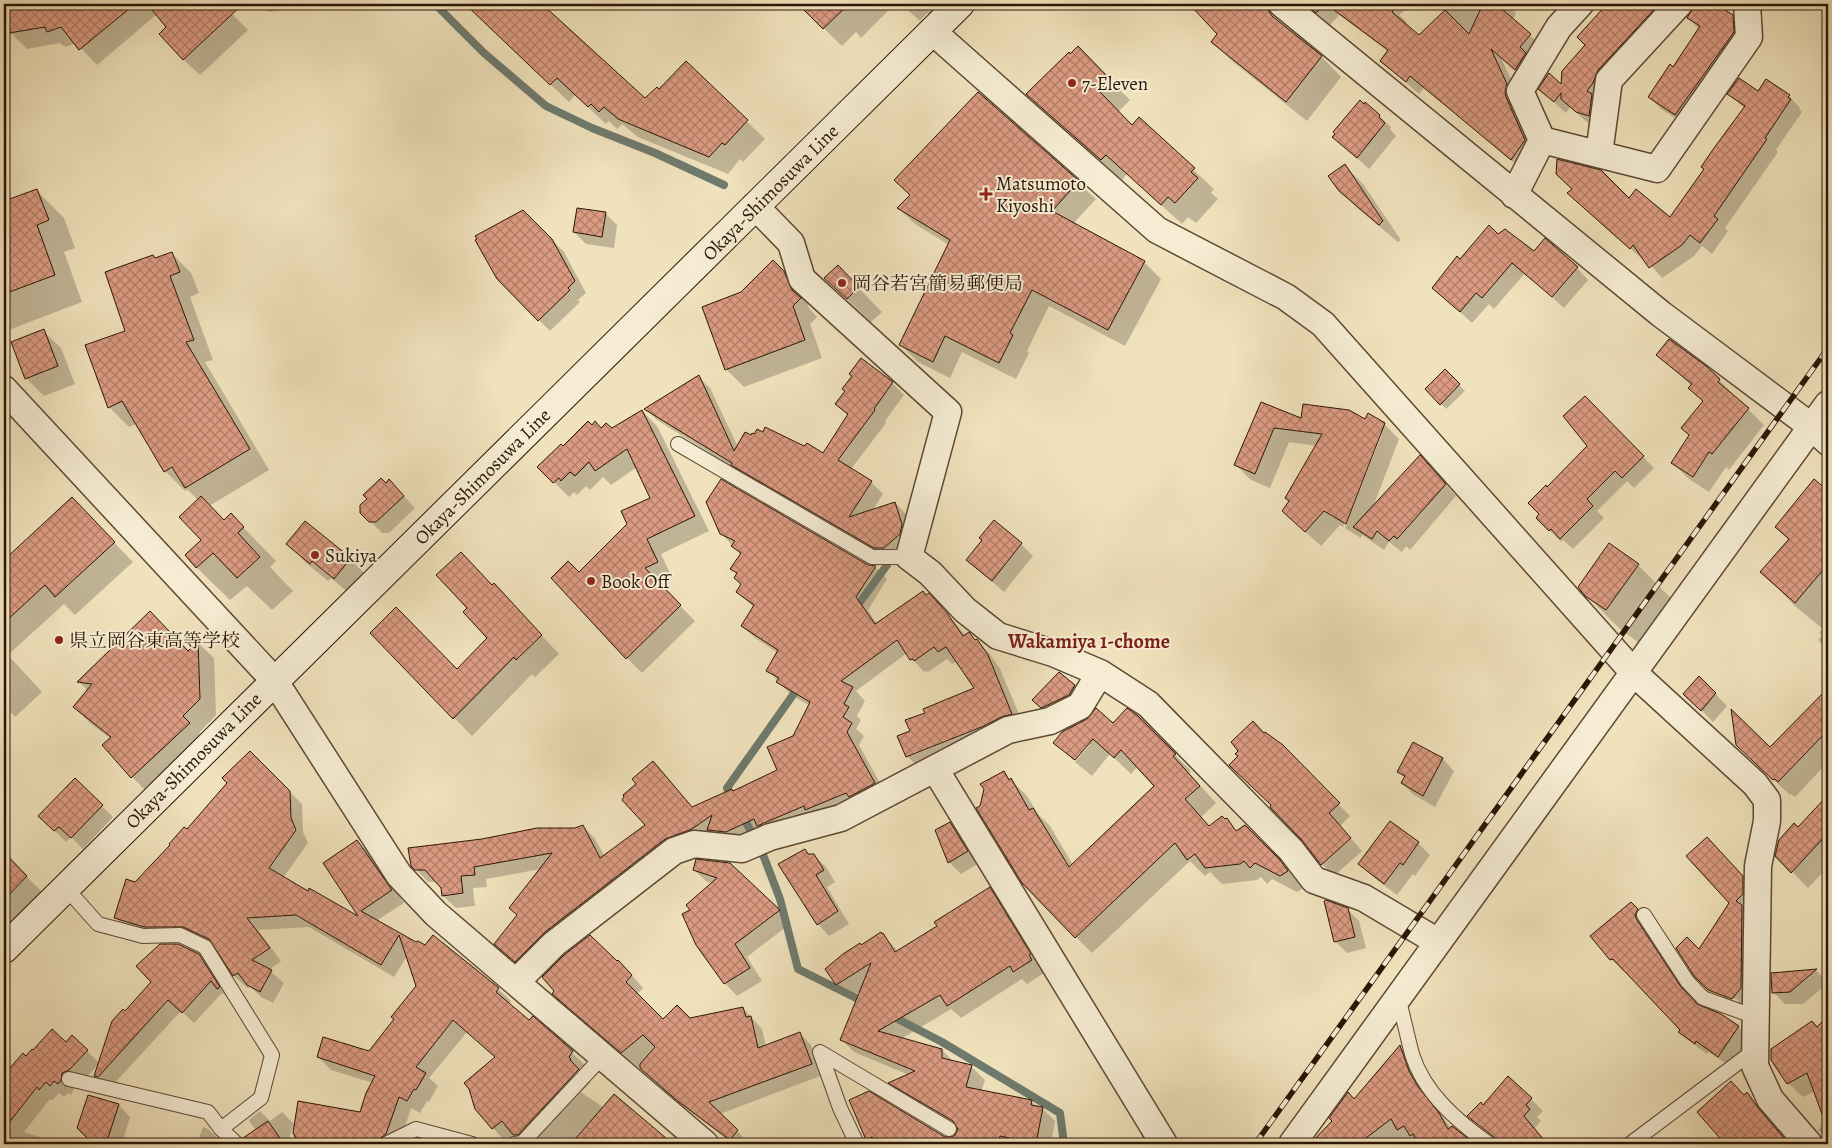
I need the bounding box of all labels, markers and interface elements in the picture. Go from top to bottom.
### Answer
place label: 7-Eleven [1082,71,1148,97]
marker: 7-Eleven [1066,77,1078,89]
street label: Okaya-Shimosuwa Line [697,119,845,267]
place label: Matsumoto Kiyoshi [996,171,1086,219]
marker: Matsumoto Kiyoshi [980,188,992,200]
place label: 岡谷若宮簡易郵便局 [852,271,1023,297]
marker: 岡谷若宮簡易郵便局 [836,277,848,289]
street label: Okaya-Shimosuwa Line [409,403,557,551]
place label: Sukiya [325,543,377,569]
marker: Sukiya [309,549,321,561]
place label: Book Off [601,569,672,595]
marker: Book Off [585,575,597,587]
place label: 県立岡谷東高等学校 [69,628,240,654]
district label: Wakamiya 1-chome [1007,628,1170,655]
marker: 県立岡谷東高等学校 [53,634,65,646]
street label: Okaya-Shimosuwa Line [120,687,268,835]

